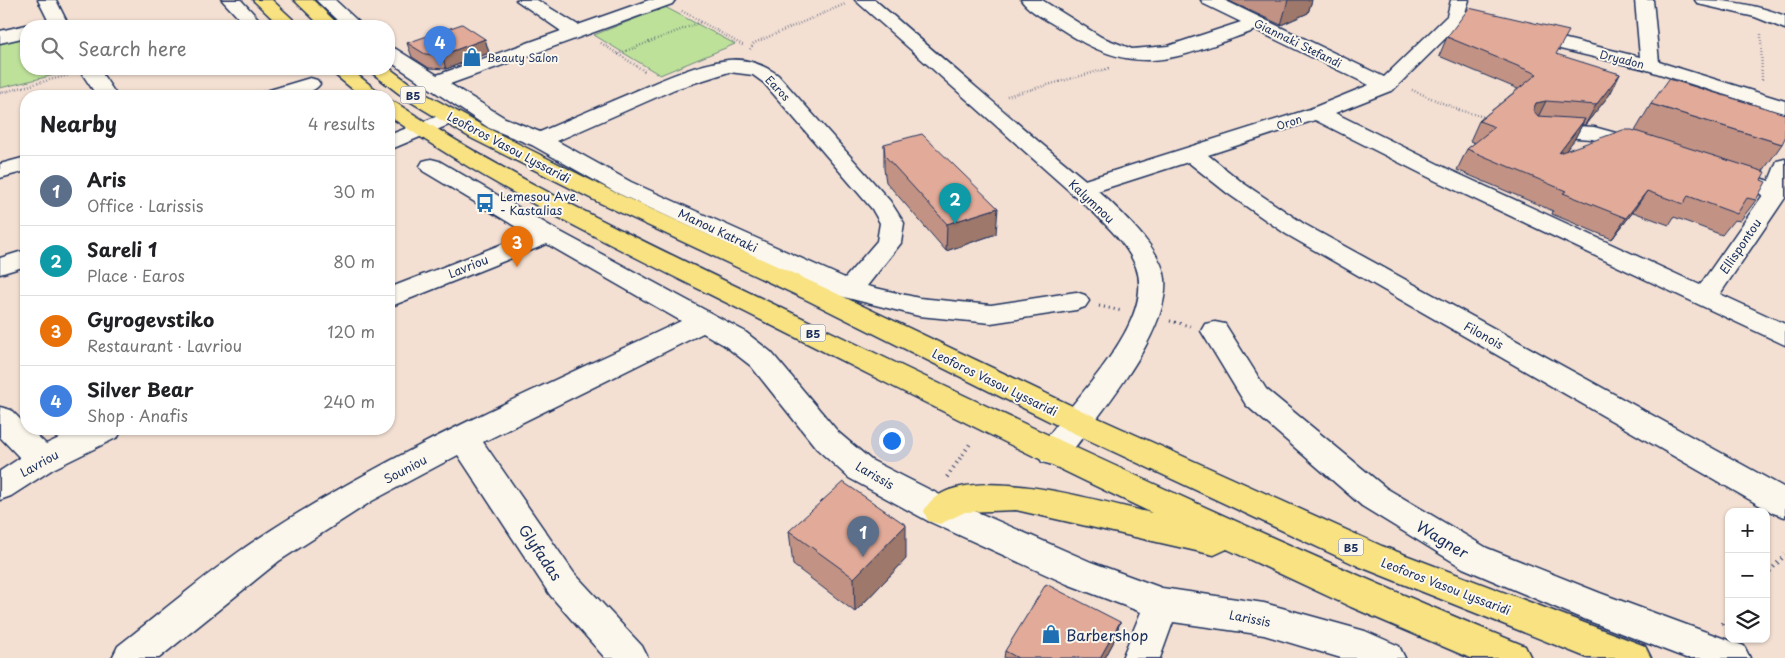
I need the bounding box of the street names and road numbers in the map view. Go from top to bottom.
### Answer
street label: Giannaki Stefandi [1251,14,1345,72]
street label: Dryadon [1598,45,1646,73]
street label: Earos [762,71,794,105]
road number: B5 [400,86,426,104]
street label: Leoforos Vasou Lyssaridi [444,107,574,187]
street label: Oron [1274,110,1304,134]
street label: Kalymnou [1065,175,1119,227]
street label: Manou Katraki [675,204,761,256]
street label: Ellispontou [1715,215,1765,277]
street label: Lavriou [445,250,491,282]
street label: Filonois [1461,317,1508,354]
road number: B5 [800,324,826,342]
street label: Leoforos Vasou Lyssaridi [929,344,1061,420]
street label: Lavriou [16,445,62,481]
street label: Souniou [380,450,430,488]
street label: Larissis [852,457,898,493]
street label: Wagner [1412,514,1474,564]
street label: Glyfadas [514,519,568,585]
road number: B5 [1338,538,1364,556]
street label: Leoforos Vasou Lyssaridi [1379,553,1513,619]
street label: Larissis [1228,605,1273,631]

